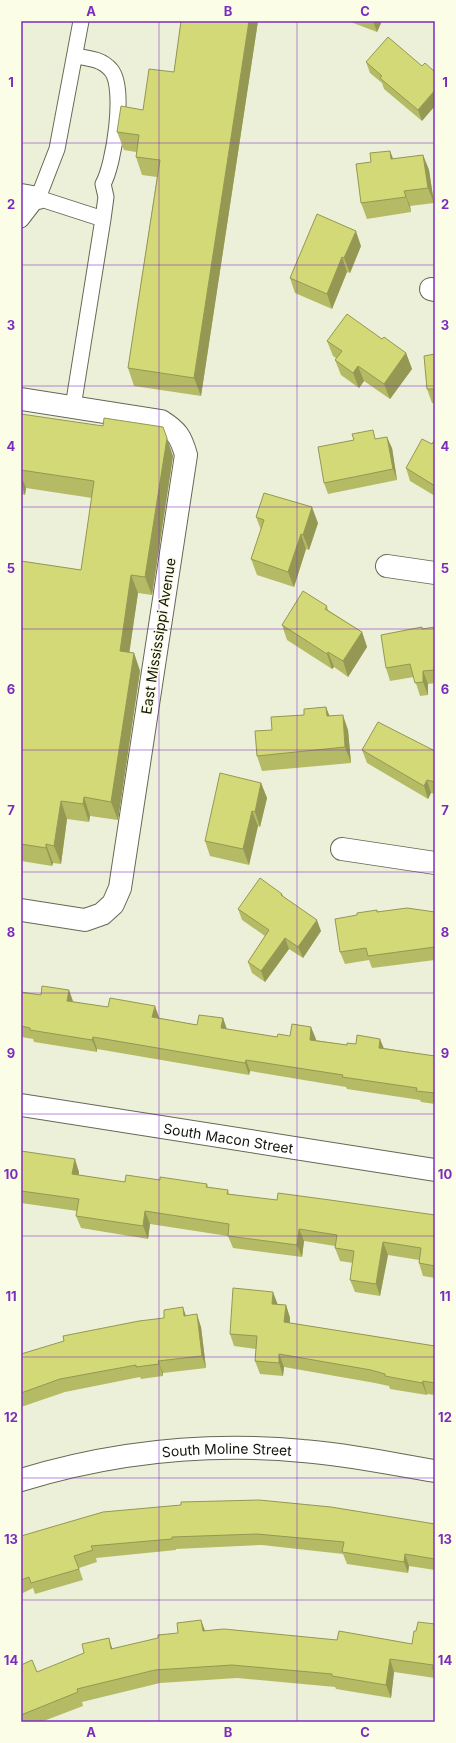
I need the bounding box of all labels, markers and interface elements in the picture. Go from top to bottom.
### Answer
text: A [86,3,96,19]
text: B [224,3,233,19]
text: C [360,3,370,19]
text: 1 [8,74,14,90]
text: 1 [442,74,448,90]
text: 2 [7,196,15,212]
text: 2 [441,196,449,212]
text: 3 [7,317,15,333]
text: 3 [441,317,449,333]
text: 4 [7,438,16,454]
text: 4 [441,438,450,454]
street label: East Mississippi Avenue [137,557,179,715]
text: 5 [7,560,15,576]
text: 5 [441,560,449,576]
text: 6 [7,681,15,697]
text: 6 [441,681,449,697]
text: 7 [7,802,15,818]
text: 7 [441,802,449,818]
text: 8 [7,924,15,940]
text: 8 [441,924,449,940]
text: 9 [7,1045,15,1061]
text: 9 [441,1045,449,1061]
street label: South Macon Street [162,1119,295,1156]
text: 10 [4,1166,18,1182]
text: 10 [438,1166,452,1182]
text: 11 [5,1288,17,1304]
text: 11 [439,1288,451,1304]
text: 12 [4,1409,18,1425]
text: 12 [438,1409,452,1425]
street label: South Moline Street [161,1439,293,1460]
text: 13 [4,1531,18,1547]
text: 13 [438,1531,452,1547]
text: 14 [4,1652,18,1668]
text: 14 [438,1652,452,1668]
text: A [86,1724,96,1740]
text: B [224,1724,233,1740]
text: C [360,1724,370,1740]

